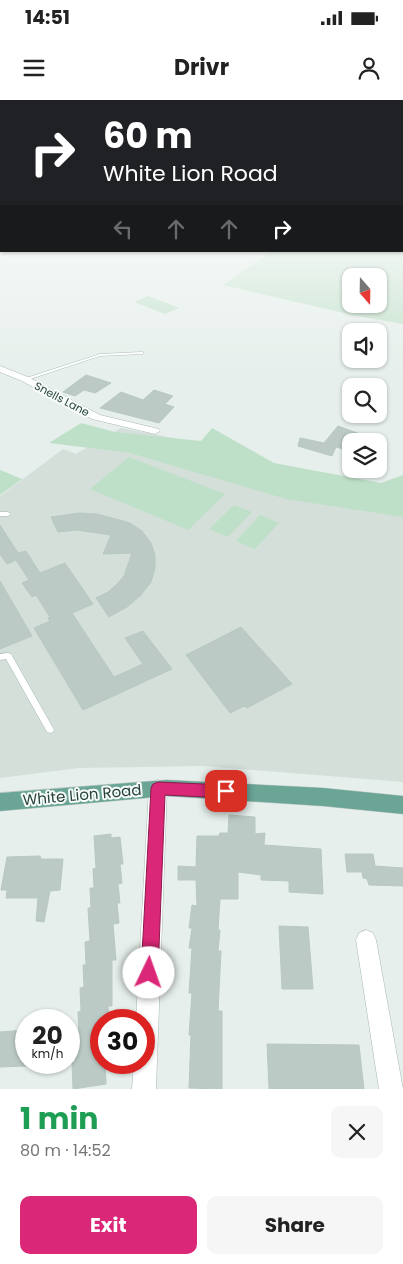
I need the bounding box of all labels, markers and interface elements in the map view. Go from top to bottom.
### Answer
text: 14:51 [25,4,70,31]
text: Drivr [174,52,229,83]
icon: menu [20,54,48,82]
icon: person [355,54,383,82]
text: 60 m [103,111,193,160]
icon: right [20,120,85,185]
text: White Lion Road [103,158,278,189]
icon: left [109,215,137,243]
icon: ahead [162,215,190,243]
icon: ahead [215,215,243,243]
icon: right [268,215,296,243]
north arrow [342,268,388,312]
map controls [342,268,387,478]
button: sound [342,323,387,368]
street label: Snells Lane [32,378,93,420]
button: search [342,378,387,423]
button: layers [342,433,387,478]
pin [205,770,247,812]
icon: arrive [212,777,240,805]
street label: White Lion Road [22,779,142,810]
position arrow [122,946,174,998]
speed limit sign: 30 [90,1009,155,1074]
text: 20 [32,1018,63,1053]
text: km/h [32,1045,63,1062]
text: 1 min [20,1097,98,1140]
button: close [331,1106,383,1158]
text: 80 m · 14:52 [20,1139,111,1162]
button: Exit [20,1196,197,1254]
button: Share [207,1196,383,1254]

